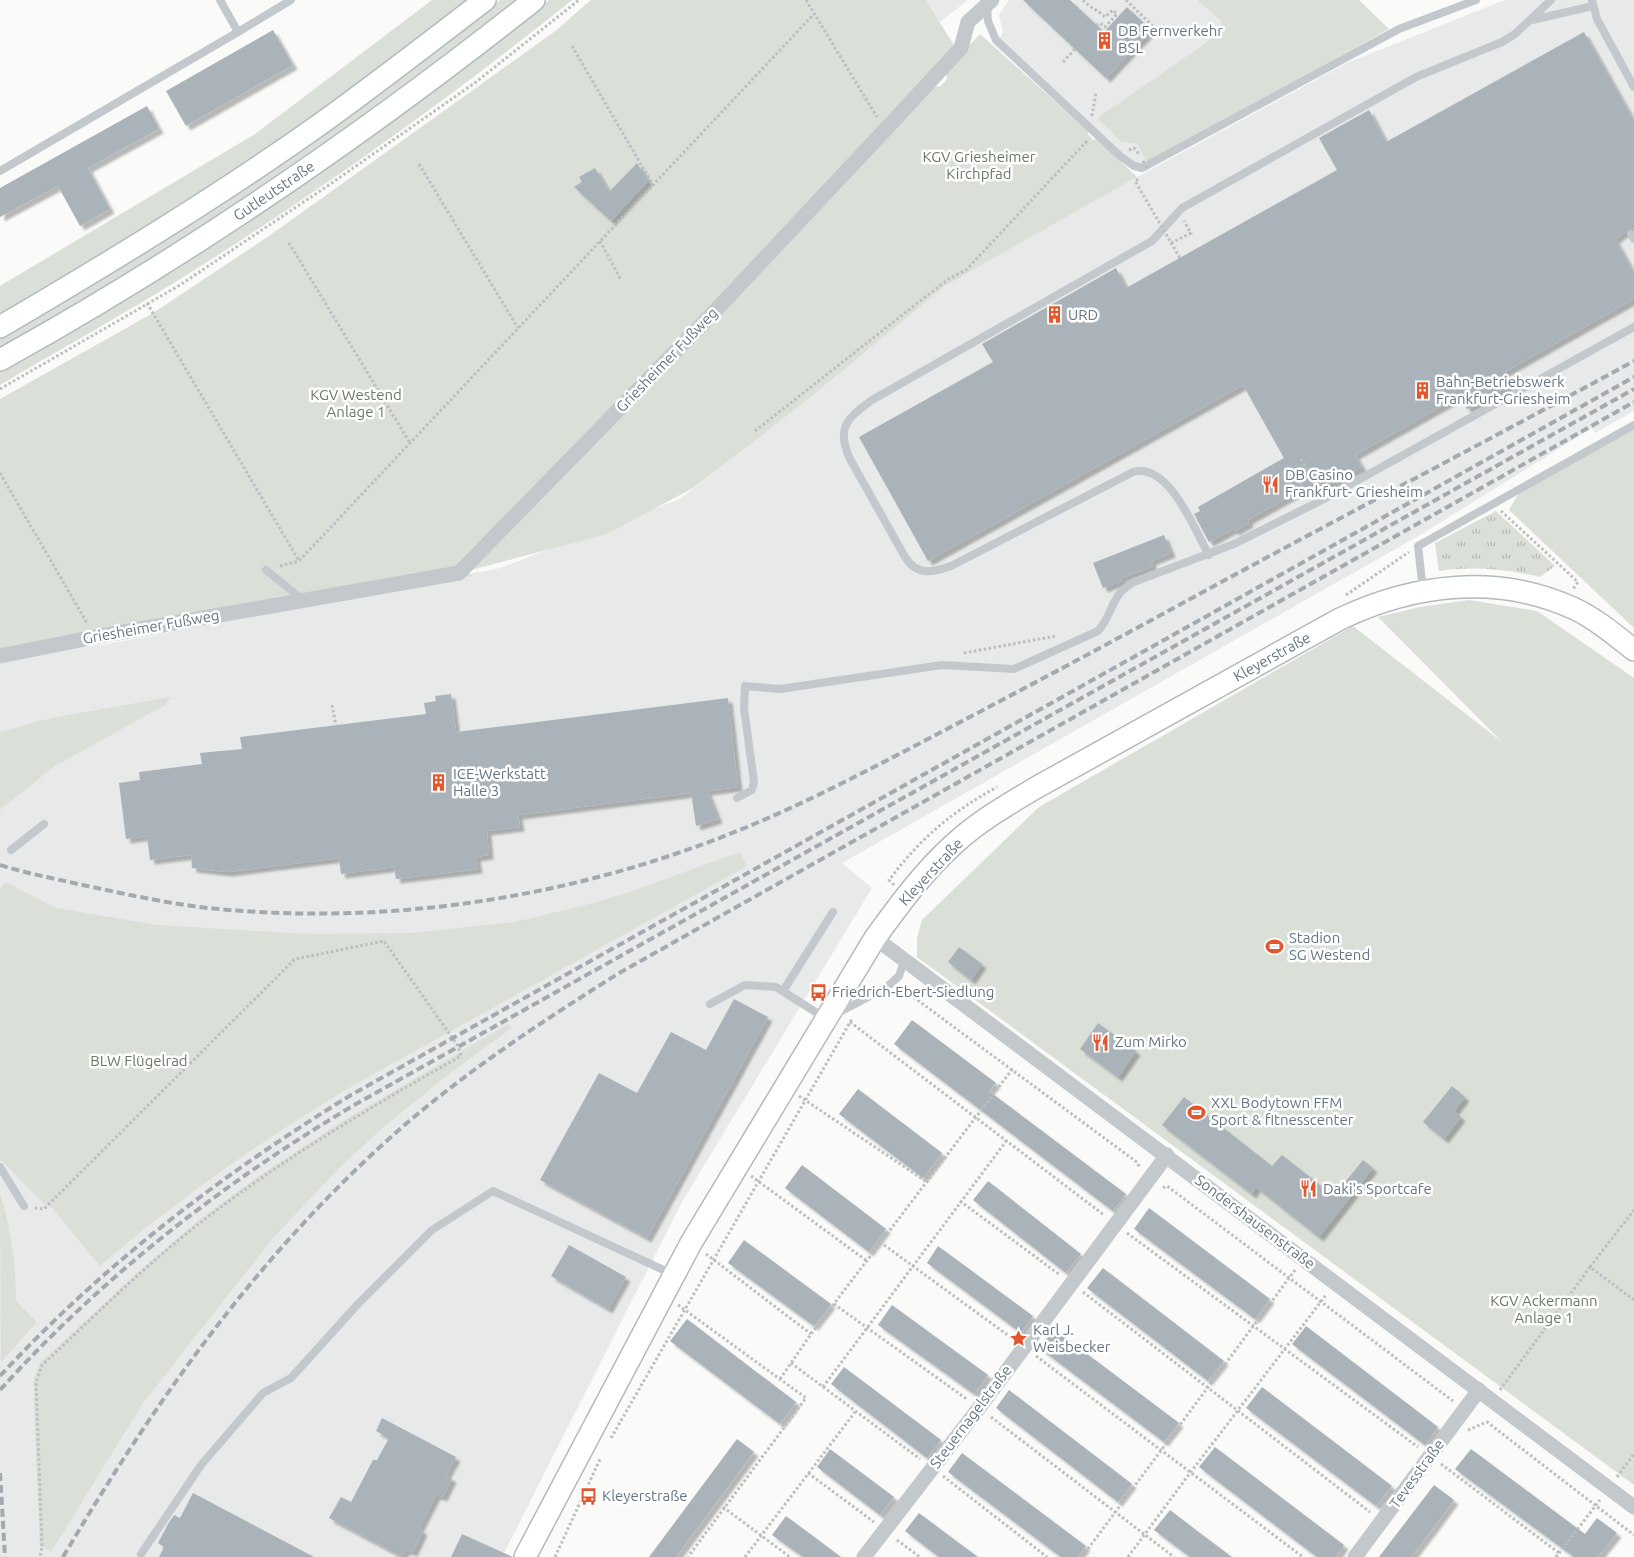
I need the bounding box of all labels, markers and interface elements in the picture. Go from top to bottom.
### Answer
place label: DB Fernverkehr BSL [1118,22,1223,56]
building icon: DB Fernverkehr BSL [1094,30,1114,50]
park label: KGV Griesheimer Kirchpfad [922,148,1036,182]
street label: Gutleutstraße [230,157,318,224]
street label: Griesheimer Fußweg [612,304,721,415]
building icon: URD [1044,305,1064,325]
place label: URD [1068,306,1098,323]
place label: Bahn-Betriebswerk Frankfurt-Griesheim [1436,373,1571,407]
building icon: Bahn-Betriebswerk Frankfurt-Griesheim [1412,381,1432,401]
park label: KGV Westend Anlage 1 [310,386,402,420]
place label: DB Casino Frankfurt- Griesheim [1285,466,1423,500]
restaurant icon: DB Casino Frankfurt- Griesheim [1261,474,1281,494]
street label: Griesheimer Fußweg [81,606,221,647]
street label: Kleyerstraße [1230,628,1313,685]
place label: ICE-Werkstatt Halle 3 [453,765,546,799]
building icon: ICE-Werkstatt Halle 3 [429,773,449,793]
street label: Kleyerstraße [895,835,966,909]
place label: Stadion SG Westend [1289,929,1370,963]
sports icon: Stadion SG Westend [1265,937,1285,957]
bus stop icon: Friedrich-Ebert-Siedlung [808,982,828,1002]
place label: Friedrich-Ebert-Siedlung [832,983,994,1000]
restaurant icon: Zum Mirko [1091,1032,1111,1052]
place label: Zum Mirko [1115,1033,1187,1050]
park label: BLW Flügelrad [90,1052,188,1069]
place label: XXL Bodytown FFM Sport & fitnesscenter [1211,1094,1354,1128]
sports icon: XXL Bodytown FFM Sport & fitnesscenter [1187,1102,1207,1122]
street label: Sondershausenstraße [1192,1171,1319,1272]
restaurant icon: Daki's Sportcafe [1299,1179,1319,1199]
place label: Daki's Sportcafe [1323,1180,1432,1197]
park label: KGV Ackermann Anlage 1 [1490,1292,1598,1326]
place label: Karl J. Weisbecker [1033,1321,1111,1355]
place icon: Karl J. Weisbecker [1009,1329,1029,1349]
street label: Steuernagelstraße [926,1362,1015,1472]
street label: Tevesstraße [1386,1436,1447,1512]
bus stop icon: Kleyerstraße [578,1486,598,1506]
place label: Kleyerstraße [602,1487,688,1504]

